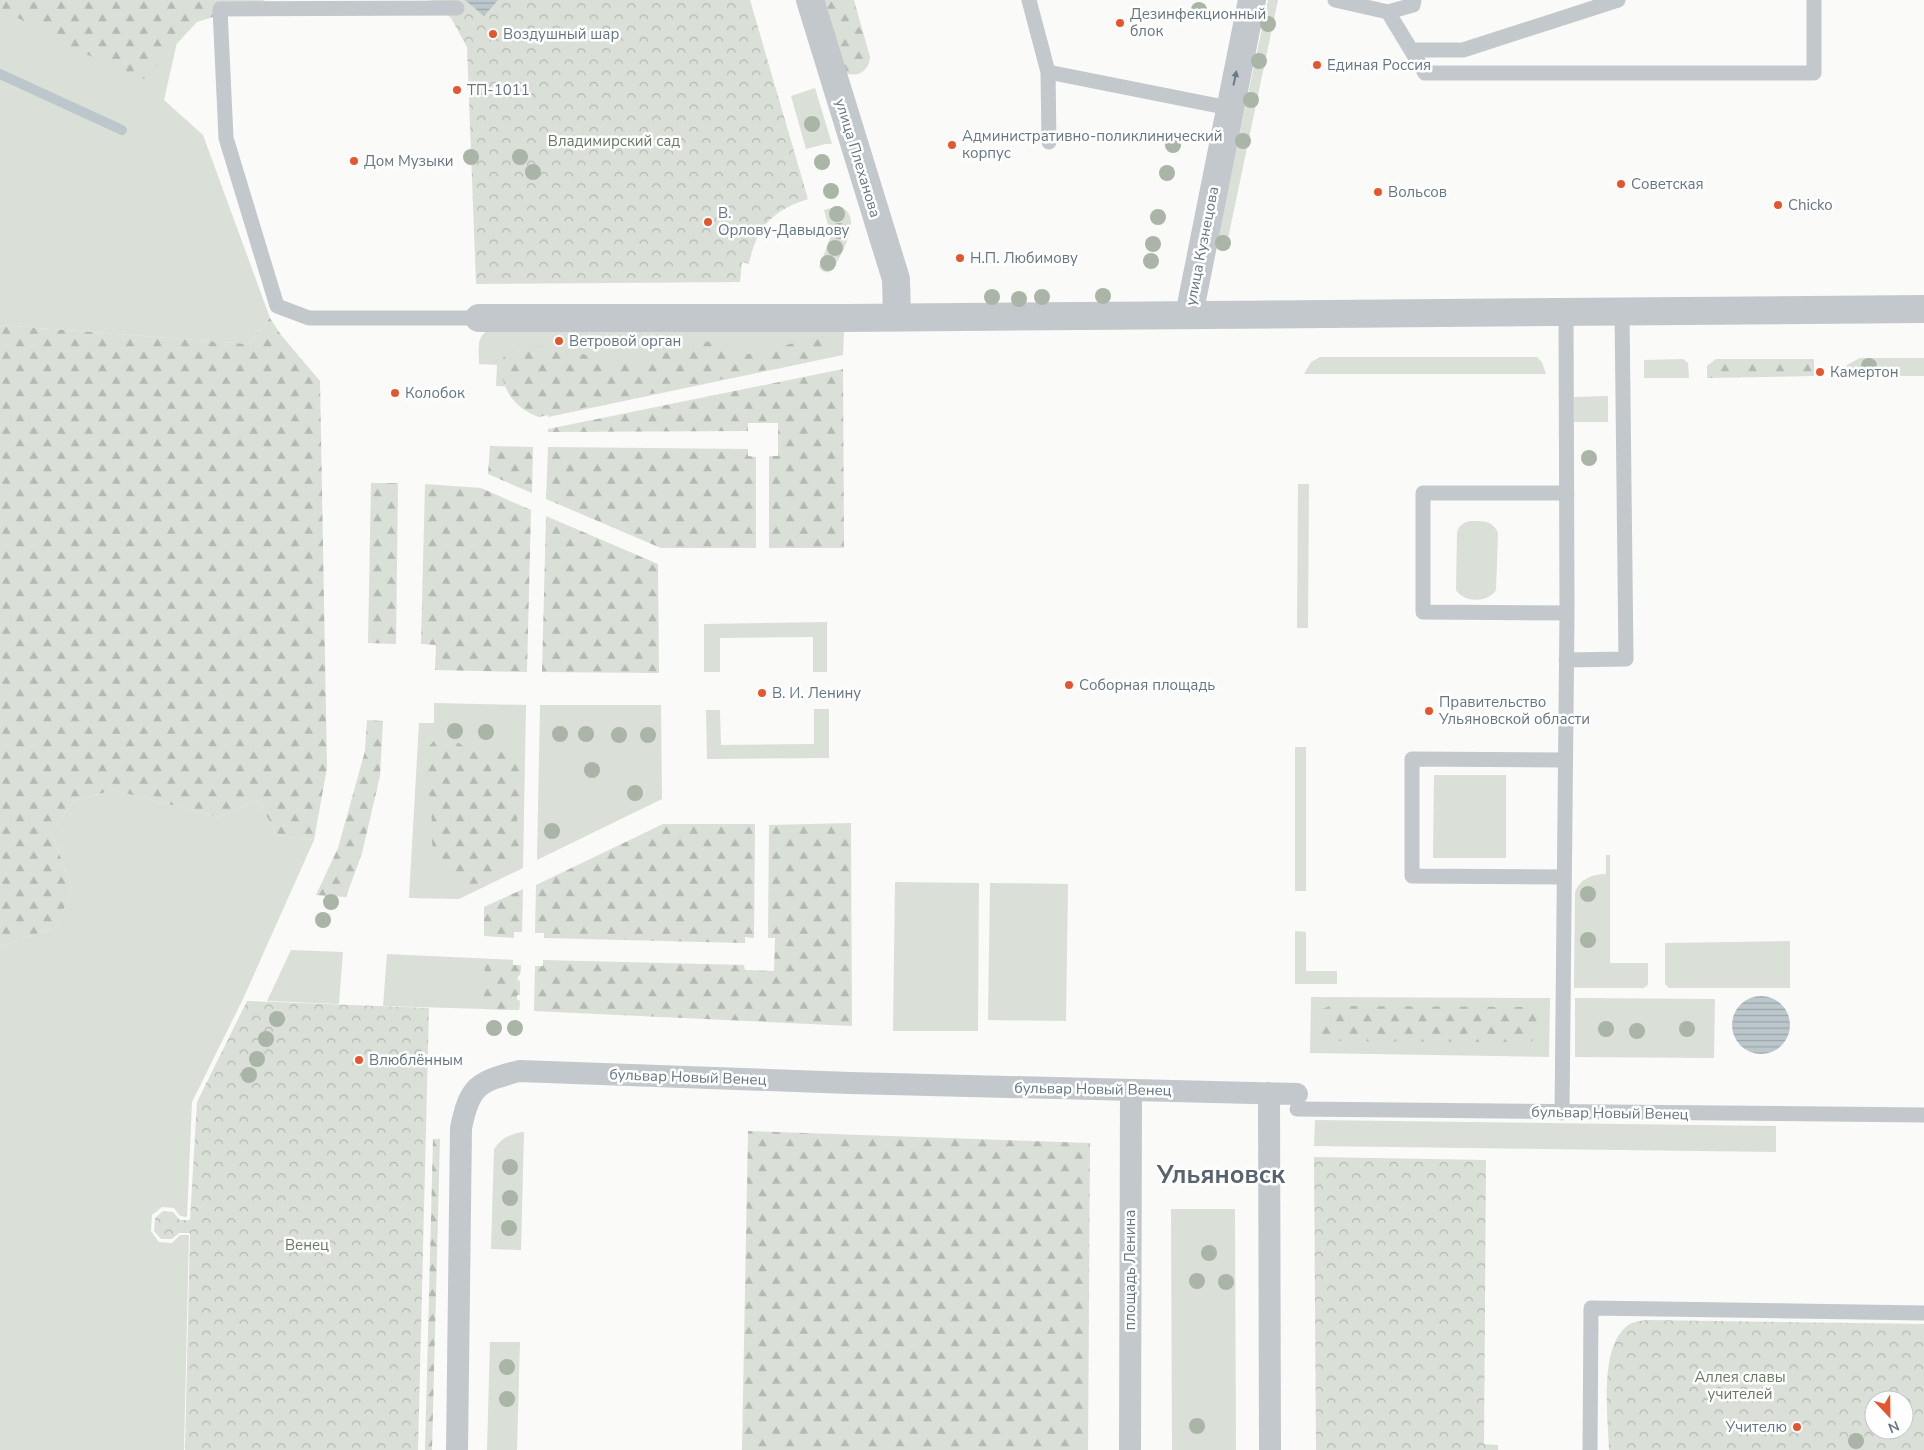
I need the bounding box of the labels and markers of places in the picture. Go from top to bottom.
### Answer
place label: Дезинфекционный блок [1130,4,1266,41]
marker: Дезинфекционный блок [1114,17,1126,29]
place label: Воздушный шар [503,24,619,44]
marker: Воздушный шар [487,28,499,40]
place label: Единая Россия [1327,55,1431,75]
marker: Единая Россия [1311,59,1323,71]
place label: ТП-1011 [467,80,530,100]
marker: ТП-1011 [451,84,463,96]
place label: Административно-поликлинический корпус [962,126,1222,163]
marker: Административно-поликлинический корпус [946,139,958,151]
place label: Дом Музыки [364,151,454,171]
marker: Дом Музыки [348,155,360,167]
place label: Советская [1631,174,1704,194]
marker: Советская [1615,178,1627,190]
place label: Вольсов [1388,182,1447,202]
marker: Вольсов [1372,186,1384,198]
place label: Chicko [1788,195,1833,215]
marker: Chicko [1772,199,1784,211]
place label: В. Орлову-Давыдову [718,203,850,240]
marker: В. Орлову-Давыдову [702,216,714,228]
place label: Н.П. Любимову [970,248,1078,268]
marker: Н.П. Любимову [954,252,966,264]
place label: Ветровой орган [569,331,681,351]
marker: Ветровой орган [553,335,565,347]
place label: Камертон [1830,362,1899,382]
marker: Камертон [1814,366,1826,378]
place label: Колобок [405,383,465,403]
marker: Колобок [389,387,401,399]
place label: Соборная площадь [1079,675,1215,695]
marker: Соборная площадь [1063,679,1075,691]
place label: В. И. Ленину [772,683,861,703]
marker: В. И. Ленину [756,687,768,699]
place label: Правительство Ульяновской области [1438,692,1590,729]
marker: Правительство Ульяновской области [1423,705,1435,717]
place label: Влюблённым [369,1050,463,1070]
marker: Влюблённым [353,1054,365,1066]
place label: Учителю [1724,1417,1787,1437]
marker: Учителю [1791,1421,1803,1433]

